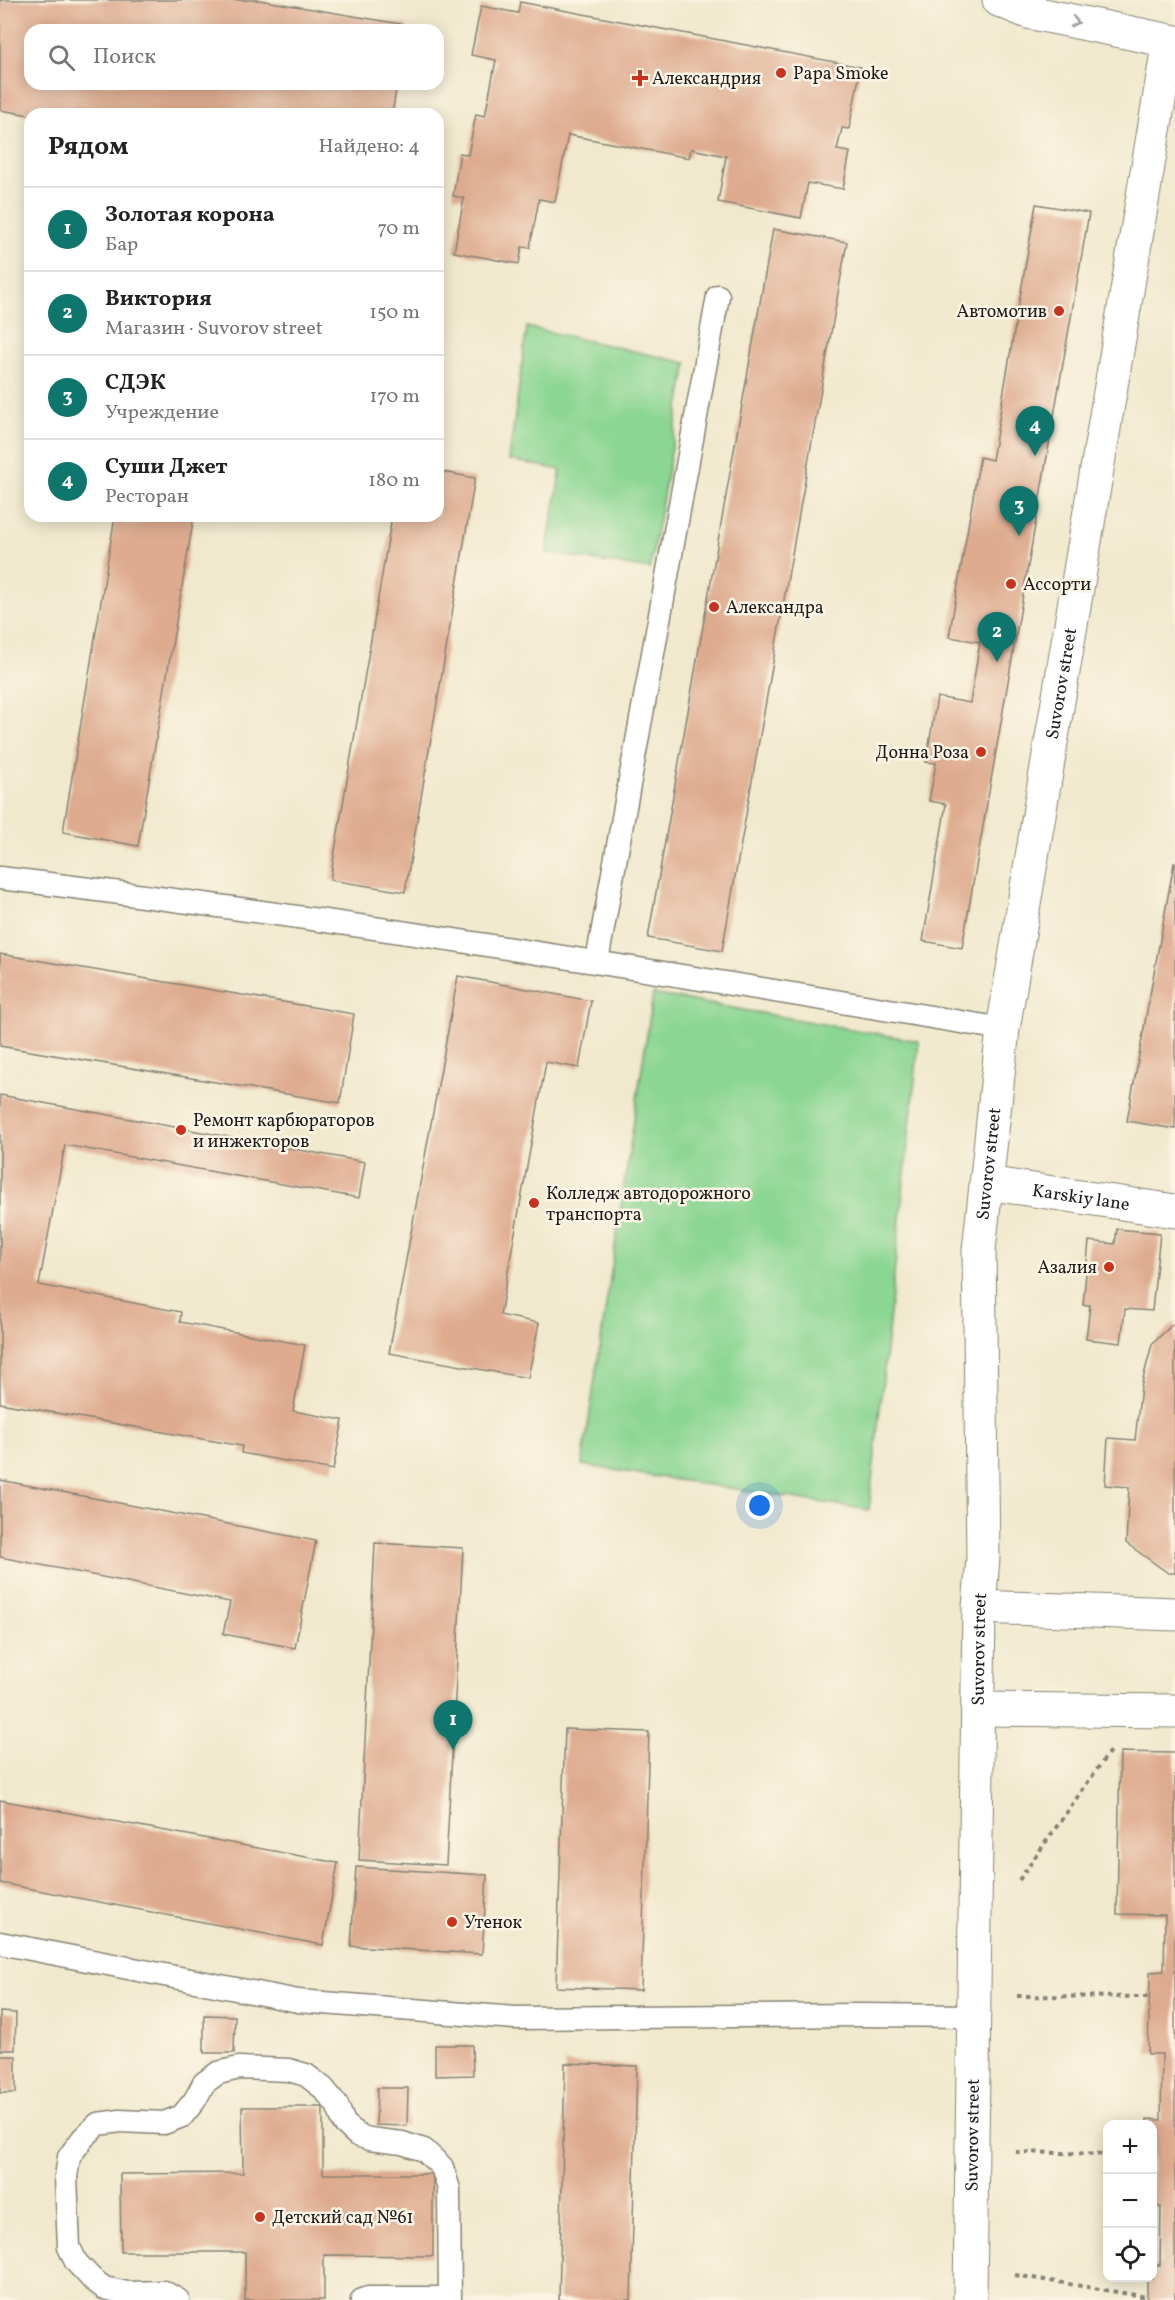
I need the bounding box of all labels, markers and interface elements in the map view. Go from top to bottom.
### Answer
one-way arrow [1070,15,1080,28]
search box [24,24,444,90]
icon: search [45,41,78,74]
text: Поиск [93,42,156,73]
place label: Papa Smoke [793,62,889,87]
marker: Papa Smoke [774,66,788,80]
place label: Александрия [652,67,761,92]
marker: Александрия [633,71,647,85]
text: Рядом [48,129,128,165]
text: Найдено: 4 [319,133,420,161]
text: Золотая корона [105,200,275,231]
text: 1 [63,215,72,243]
text: 70 m [377,215,420,243]
text: Бар [105,231,138,259]
text: Виктория [105,284,212,315]
text: 2 [62,299,73,327]
text: 150 m [369,299,420,327]
place label: Автомотив [957,300,1047,325]
marker: Автомотив [1052,304,1066,318]
text: Магазин · Suvorov street [105,315,323,343]
text: СДЭК [105,368,166,399]
text: 3 [62,383,73,411]
text: 170 m [370,383,420,411]
text: Учреждение [105,399,219,427]
pin: 4 [1016,406,1054,456]
text: Суши Джет [105,452,228,483]
text: 4 [61,467,74,495]
text: 180 m [368,467,420,495]
text: Ресторан [105,483,189,511]
pin: 3 [1000,486,1038,536]
place label: Ассорти [1023,573,1091,598]
marker: Ассорти [1004,577,1018,591]
place label: Александра [726,596,824,621]
marker: Александра [707,600,721,614]
pin: 2 [978,612,1016,662]
street label: Suvorov street [1041,626,1084,741]
place label: Донна Роза [875,741,969,766]
marker: Донна Роза [974,745,988,759]
street label: Suvorov street [971,1106,1008,1221]
place label: Ремонт карбюраторов и инжекторов [193,1109,375,1155]
marker: Ремонт карбюраторов и инжекторов [174,1123,188,1137]
street label: Karskiy lane [1030,1179,1131,1218]
place label: Колледж автодорожного транспорта [546,1182,751,1228]
marker: Колледж автодорожного транспорта [527,1196,541,1210]
place label: Азалия [1037,1256,1097,1281]
marker: Азалия [1102,1260,1116,1274]
your location [745,1491,774,1520]
street label: Suvorov street [967,1592,994,1706]
pin: 1 [434,1700,472,1750]
place label: Утенок [464,1911,523,1936]
marker: Утенок [445,1915,459,1929]
street label: Suvorov street [960,2078,987,2192]
map controls [1103,2120,1157,2282]
button: + [1103,2120,1157,2174]
button: − [1103,2174,1157,2228]
place label: Детский сад №61 [272,2206,414,2231]
marker: Детский сад №61 [253,2210,267,2224]
button: locate [1103,2228,1157,2282]

